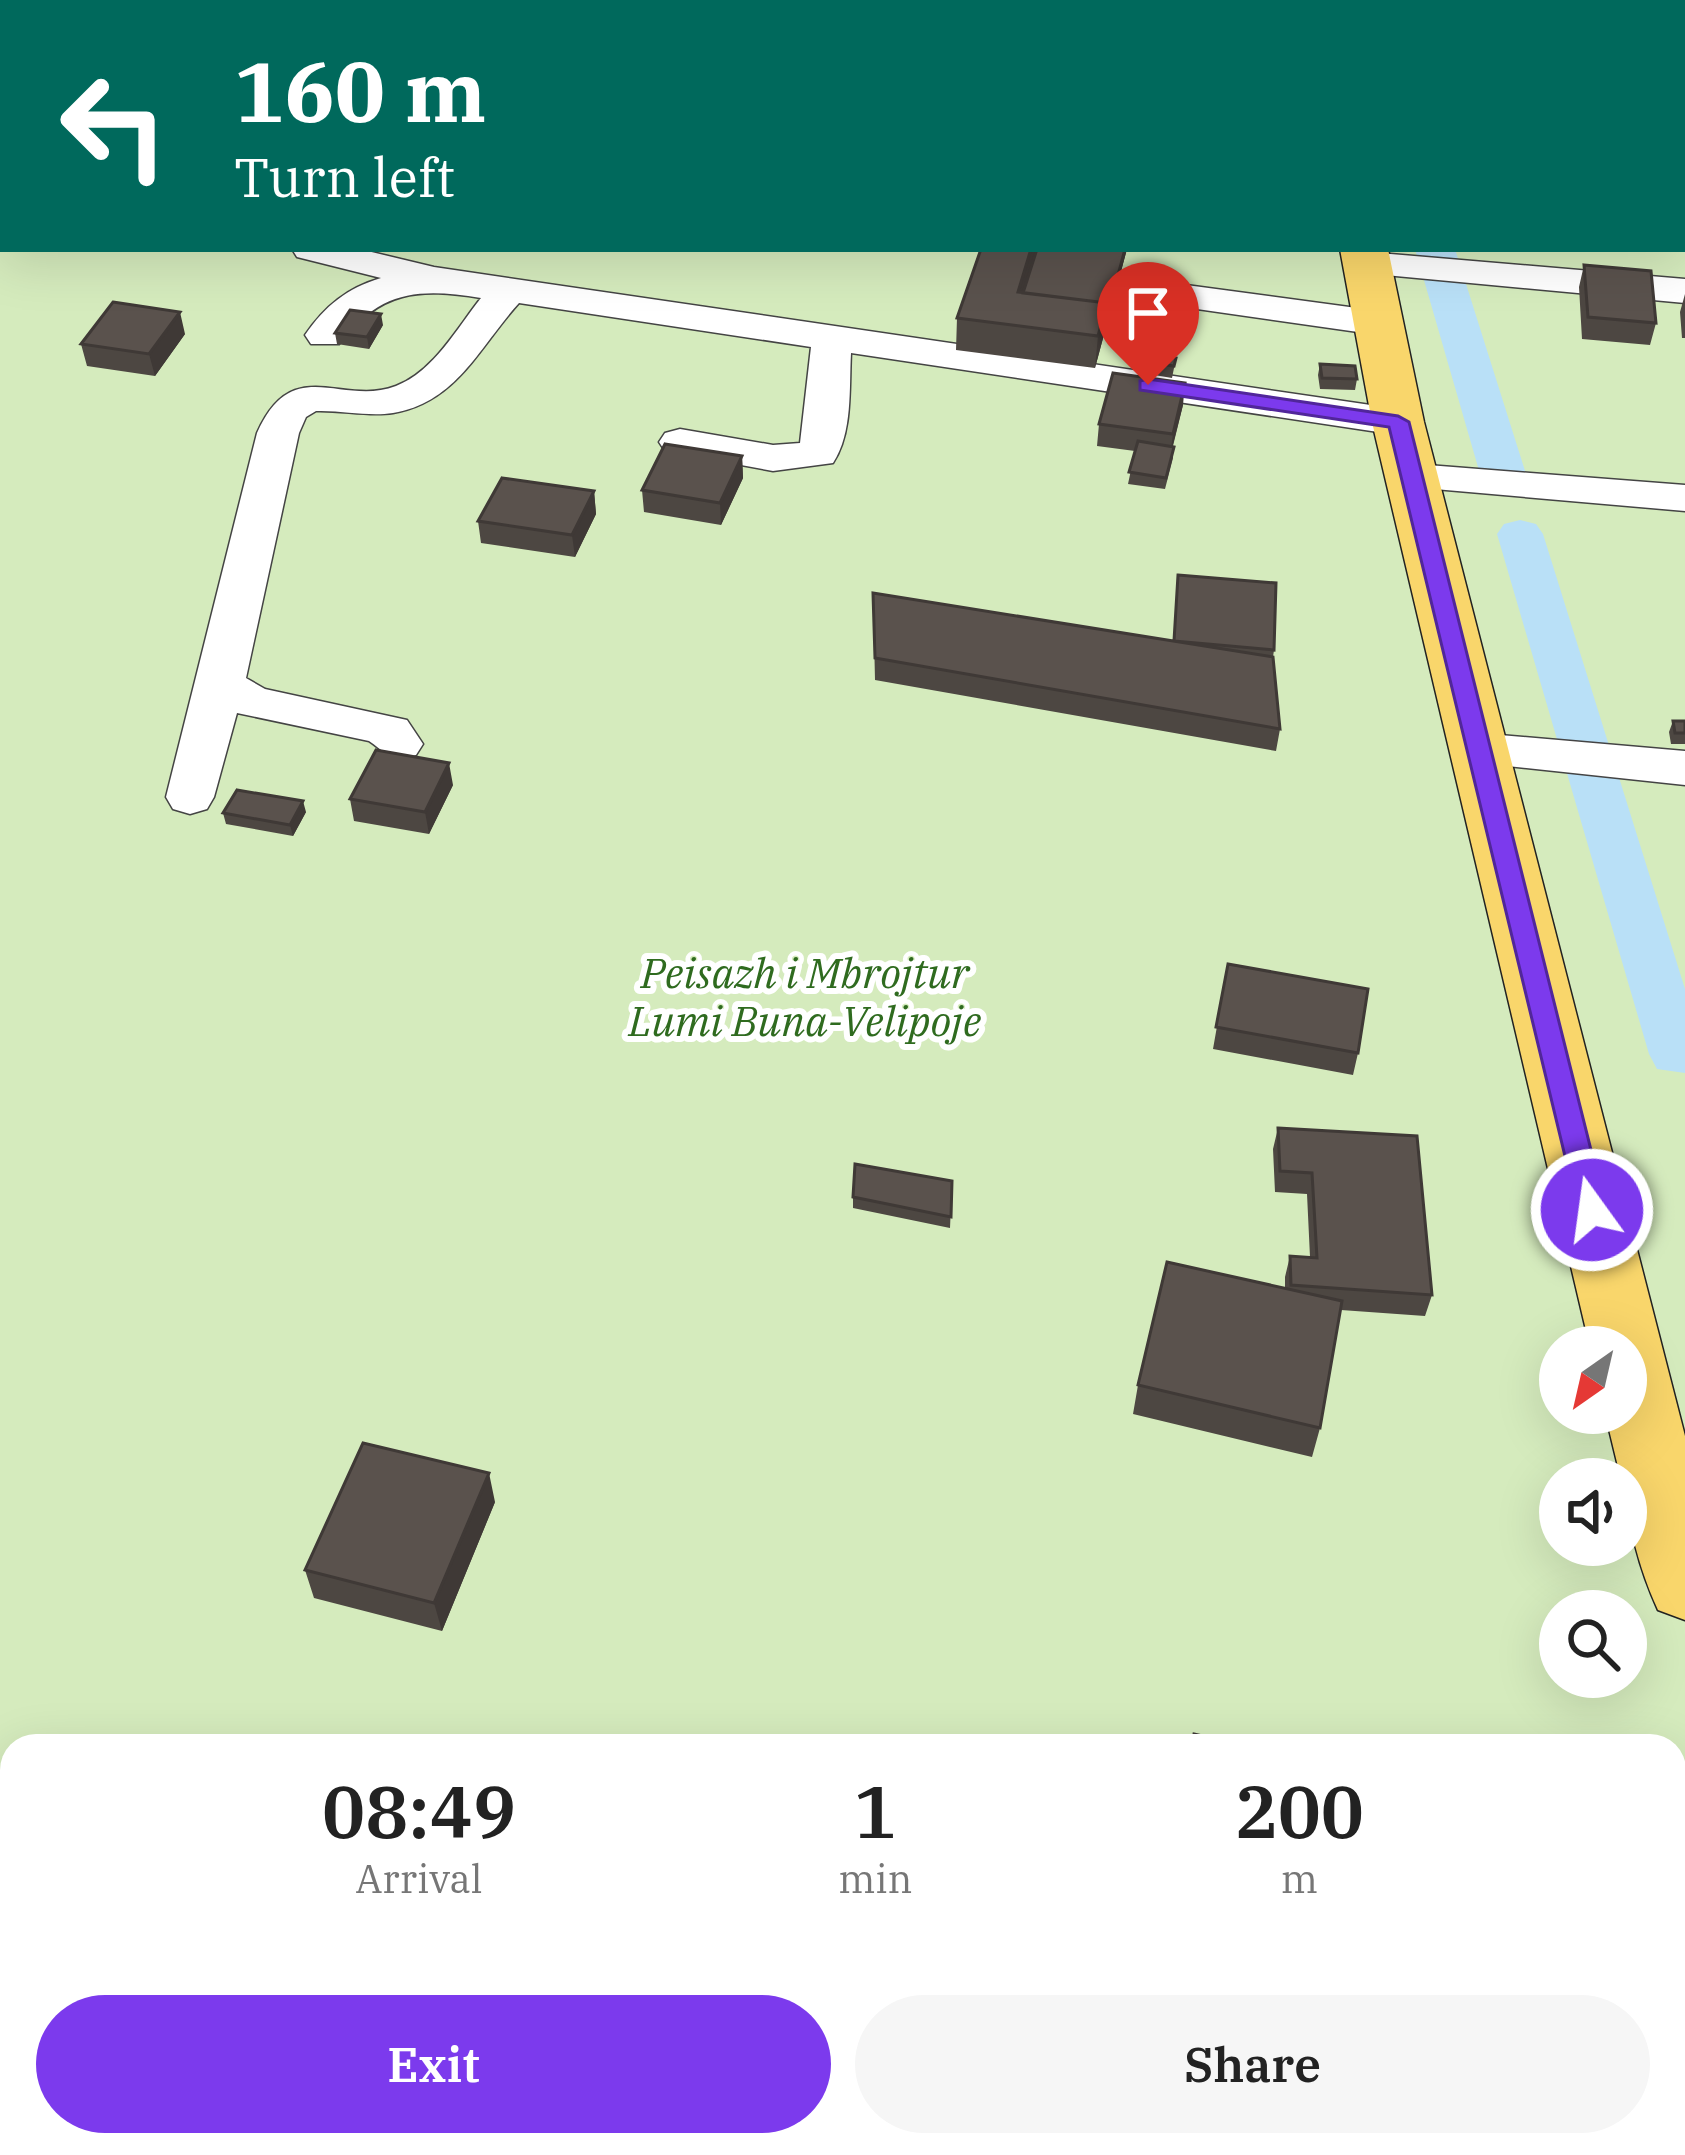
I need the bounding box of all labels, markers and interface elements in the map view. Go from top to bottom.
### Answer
text: 160 m [234,36,486,145]
icon: left [36,48,192,204]
text: Turn left [234,142,455,212]
pin [1097,262,1199,385]
icon: arrive [1115,280,1181,346]
park label: Peisazh i Mbrojtur Lumi Buna-Velipoje [628,945,982,1048]
position arrow [1529,1147,1655,1273]
north arrow [1539,1326,1647,1434]
map controls [1539,1326,1647,1698]
button: sound [1539,1458,1647,1566]
button: search [1539,1590,1647,1698]
text: 08:49 [322,1764,516,1858]
text: 1 [854,1764,897,1858]
text: 200 [1234,1764,1364,1858]
text: Arrival [356,1853,483,1904]
text: min [838,1853,913,1904]
text: m [1281,1853,1318,1904]
button: Exit [36,1995,831,2133]
button: Share [855,1995,1650,2133]

